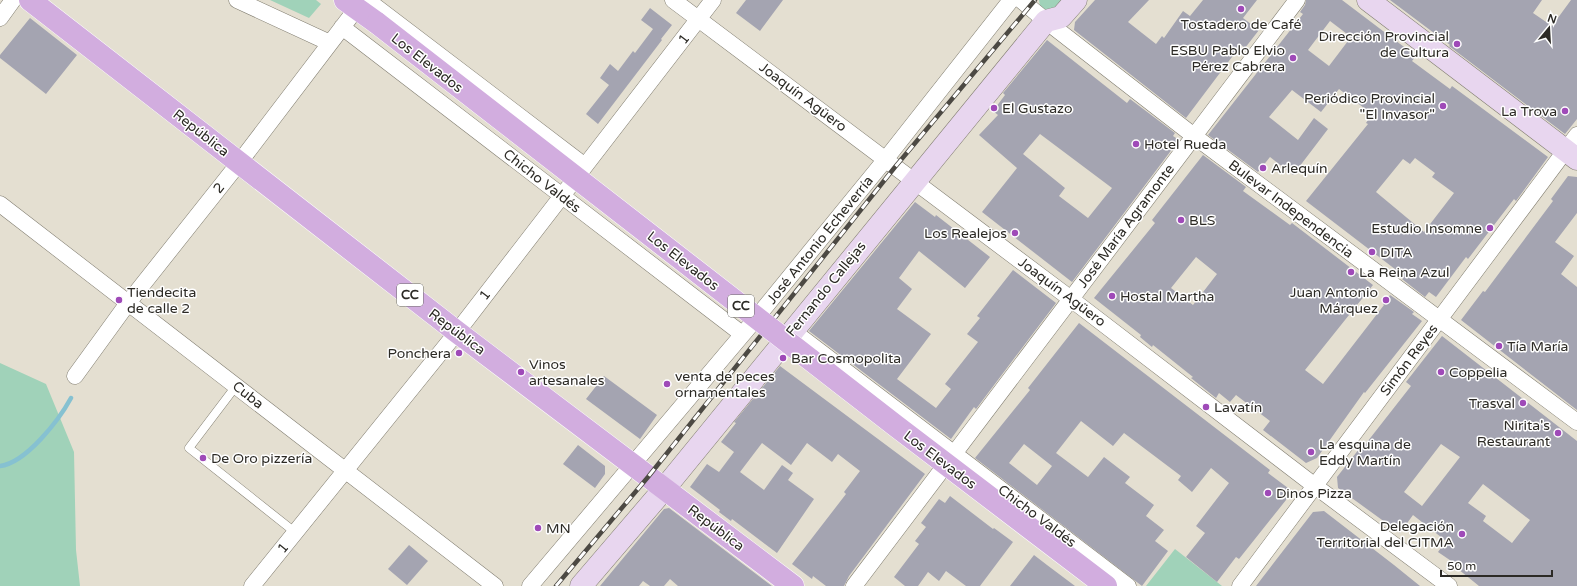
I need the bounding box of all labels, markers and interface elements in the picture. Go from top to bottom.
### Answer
marker: Tostadero de Café [1236,4,1246,14]
north arrow [1529,8,1569,48]
text: N [1546,11,1558,27]
place label: Tostadero de Café [1181,16,1301,33]
place label: Dirección Provincial de Cultura [1318,28,1449,61]
street label: Los Elevados [388,30,467,96]
street label: 1 [675,30,693,48]
marker: Dirección Provincial de Cultura [1452,39,1462,49]
place label: ESBU Pablo Elvio Pérez Cabrera [1170,42,1285,75]
marker: ESBU Pablo Elvio Pérez Cabrera [1288,53,1298,63]
street label: Joaquín Agüero [756,59,850,135]
place label: Periódico Provincial "El Invasor" [1304,90,1435,123]
place label: El Gustazo [1002,100,1073,117]
marker: Periódico Provincial "El Invasor" [1438,101,1448,111]
marker: El Gustazo [989,103,999,113]
place label: La Trova [1501,103,1557,120]
street label: República [170,106,232,160]
marker: La Trova [1560,106,1570,116]
place label: Hotel Rueda [1144,136,1226,153]
marker: Hotel Rueda [1131,139,1141,149]
street label: Chicho Valdés [500,145,584,217]
street label: Bulevar Independencia [1225,156,1357,262]
place label: Arlequín [1271,160,1328,177]
street label: José María Agramonte [1074,161,1178,291]
marker: Arlequín [1258,163,1268,173]
street label: José Antonio Echeverría [763,173,877,307]
street label: 2 [210,179,228,197]
place label: BLS [1189,212,1216,229]
marker: BLS [1176,215,1186,225]
place label: Estudio Insomne [1371,220,1482,237]
marker: Estudio Insomne [1485,223,1495,233]
place label: Los Realejos [924,225,1007,242]
street label: Los Elevados [644,228,723,294]
marker: Los Realejos [1010,228,1020,238]
street label: Fernando Callejas [782,238,870,340]
place label: DITA [1380,244,1413,261]
marker: DITA [1367,247,1377,257]
street label: Joaquín Agüero [1015,254,1109,330]
place label: La Reina Azul [1359,264,1449,281]
marker: La Reina Azul [1346,267,1356,277]
place label: Tiendecita de calle 2 [127,284,196,317]
road number: CC [397,284,423,306]
place label: Juan Antonio Márquez [1290,284,1378,317]
street label: 1 [476,286,494,304]
place label: Hostal Martha [1120,288,1214,305]
marker: Hostal Martha [1107,291,1117,301]
marker: Tiendecita de calle 2 [114,295,124,305]
road number: CC [728,295,754,317]
marker: Juan Antonio Márquez [1381,295,1391,305]
street label: República [425,305,489,359]
street label: Simón Reyes [1377,321,1442,399]
place label: Tía María [1507,338,1569,355]
marker: Tía María [1494,341,1504,351]
place label: Ponchera [388,345,451,362]
marker: Ponchera [454,348,464,358]
place label: Bar Cosmopolita [791,350,901,367]
marker: Bar Cosmopolita [778,353,788,363]
place label: Vinos artesanales [529,356,605,389]
place label: Coppelia [1449,364,1507,381]
marker: Vinos artesanales [516,367,526,377]
marker: Coppelia [1436,367,1446,377]
place label: venta de peces ornamentales [675,368,775,401]
street label: Cuba [229,378,267,412]
marker: venta de peces ornamentales [662,379,672,389]
place label: Trasval [1469,395,1515,412]
marker: Trasval [1518,398,1528,408]
place label: Lavatín [1214,399,1262,416]
marker: Lavatín [1201,402,1211,412]
place label: Nirita's Restaurant [1477,417,1551,450]
street label: Los Elevados [900,427,980,493]
marker: Nirita's Restaurant [1553,428,1563,438]
place label: La esquina de Eddy Martín [1319,436,1411,469]
marker: La esquina de Eddy Martín [1306,447,1316,457]
place label: De Oro pizzería [211,450,312,467]
marker: De Oro pizzería [198,453,208,463]
street label: Chicho Valdés [994,481,1080,551]
place label: Dinos Pizza [1276,485,1352,502]
marker: Dinos Pizza [1263,488,1273,498]
street label: República [684,501,748,555]
place label: Delegación Territorial del CITMA [1317,518,1454,551]
place label: MN [546,520,571,537]
marker: MN [533,523,543,533]
marker: Delegación Territorial del CITMA [1457,529,1467,539]
street label: 1 [274,539,292,557]
scale bar [1441,552,1552,578]
text: 50 m [1447,559,1476,573]

